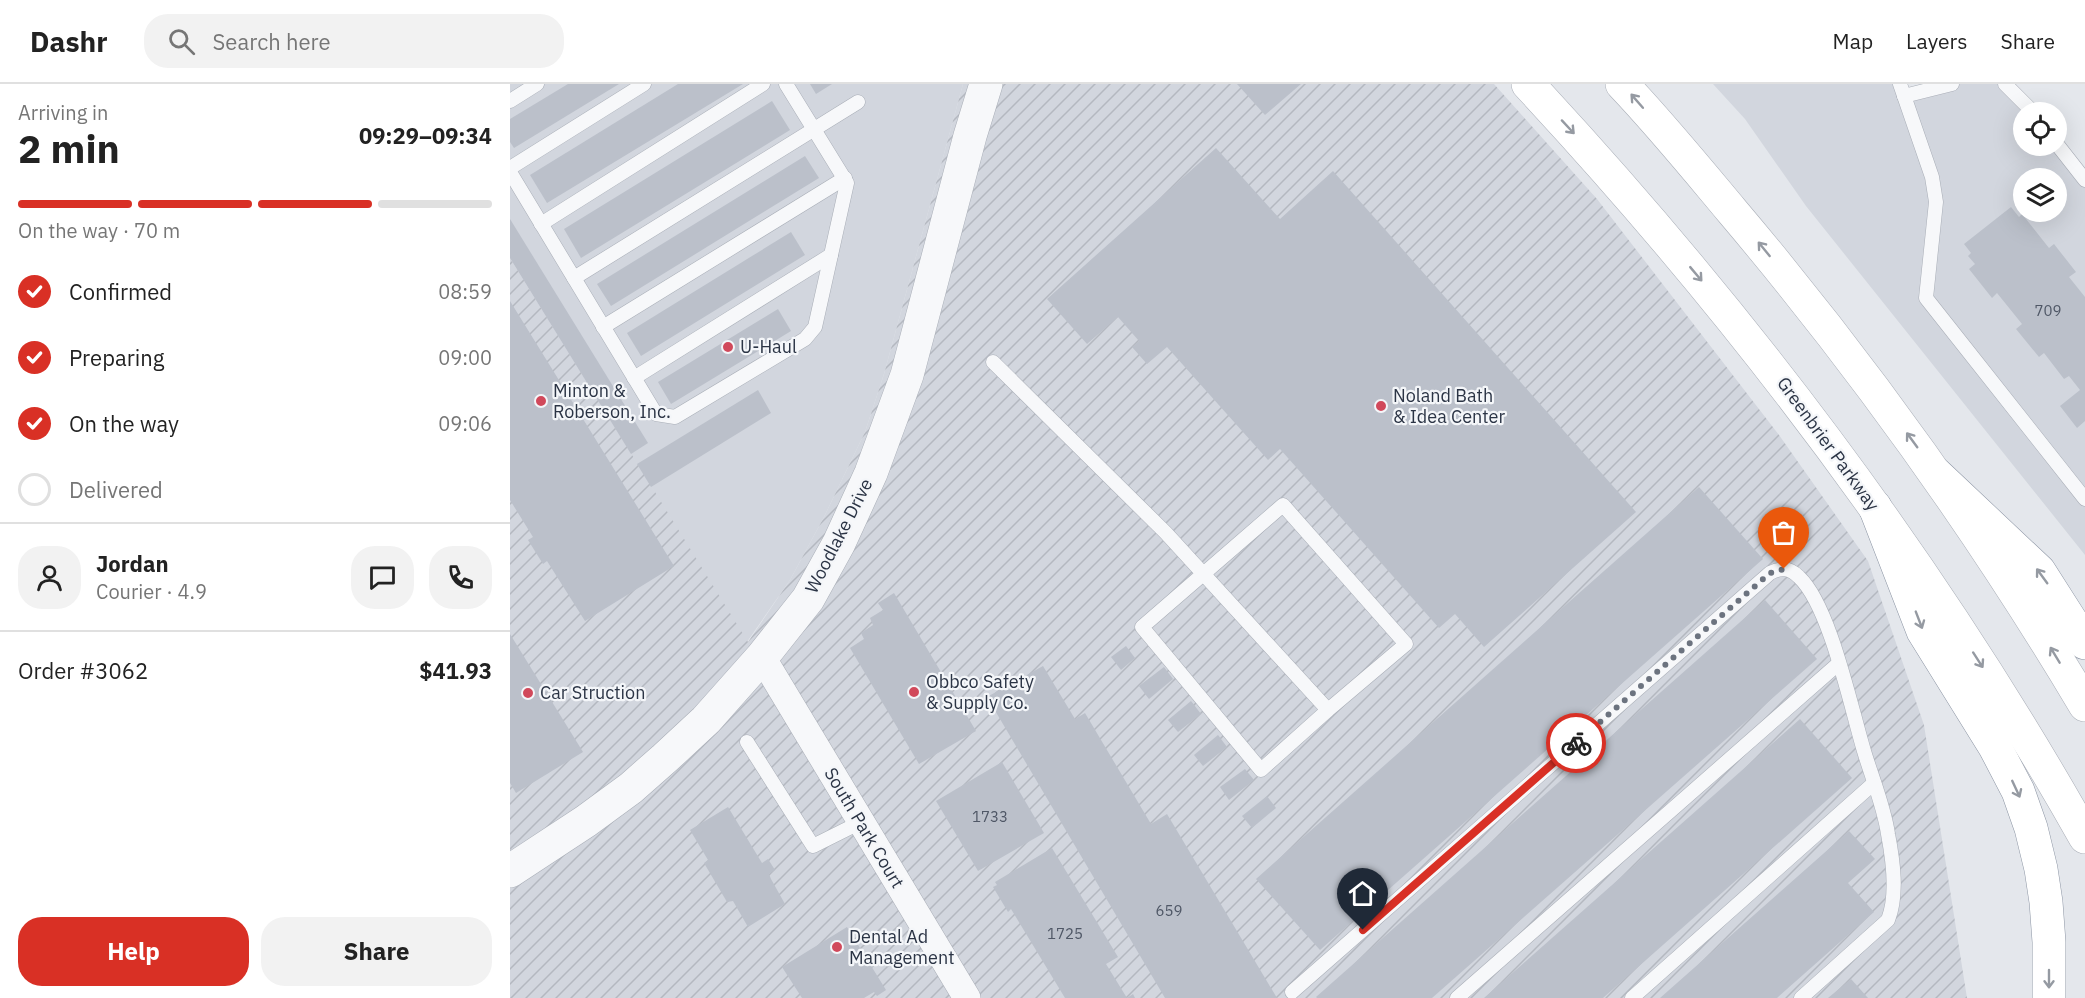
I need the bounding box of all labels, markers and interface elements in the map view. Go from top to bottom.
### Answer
search box [144,14,564,68]
text: Dashr [30,23,108,60]
icon: search [165,25,198,58]
text: Search here [213,27,331,56]
text: Map [1833,27,1873,55]
text: Layers [1906,27,1968,55]
text: Share [2001,27,2055,55]
one-way arrow [1630,94,1644,109]
text: Arriving in [18,99,108,126]
map controls [2013,102,2067,222]
button: locate [2013,102,2067,156]
one-way arrow [1561,119,1575,134]
text: 09:29–09:34 [359,121,492,150]
text: 2 min [18,123,120,174]
button: layers [2013,168,2067,222]
text: On the way · 70 m [18,217,180,244]
one-way arrow [1757,241,1770,257]
one-way arrow [1689,266,1702,282]
icon: check [18,275,51,308]
text: Confirmed [69,277,172,306]
text: 08:59 [438,278,492,305]
house number: 709 [2034,301,2062,320]
place label: U-Haul [740,335,797,358]
marker: U-Haul [721,340,735,354]
icon: check [18,341,51,374]
text: Preparing [69,343,164,372]
text: 09:00 [438,344,492,371]
street label: Greenbrier Parkway [1772,372,1885,515]
place label: Minton & Roberson, Inc. [553,379,671,423]
place label: Noland Bath & Idea Center [1393,384,1505,428]
marker: Minton & Roberson, Inc. [534,394,548,408]
marker: Noland Bath & Idea Center [1374,399,1388,413]
icon: check [18,407,51,440]
text: On the way [69,409,179,438]
text: 09:06 [438,410,492,437]
one-way arrow [1905,433,1918,449]
street label: Woodlake Drive [800,474,877,597]
text: Delivered [69,475,163,504]
pin [1758,507,1809,569]
icon: bag [1767,516,1800,549]
button: person [18,546,81,609]
button: chat [351,546,414,609]
button: phone [429,546,492,609]
text: Jordan [96,549,169,578]
one-way arrow [2036,569,2048,585]
text: Courier · 4.9 [96,578,207,605]
one-way arrow [1914,611,1925,629]
one-way arrow [2049,647,2061,664]
one-way arrow [1973,651,1985,668]
text: Order #3062 [18,656,148,685]
text: $41.93 [419,656,492,685]
place label: Obbco Safety & Supply Co. [926,670,1034,714]
place label: Car Struction [540,681,645,704]
marker: Obbco Safety & Supply Co. [907,685,921,699]
marker: Car Struction [521,686,535,700]
courier [1546,713,1606,773]
icon: bike [1560,727,1593,760]
street label: South Park Court [819,763,909,892]
one-way arrow [2011,779,2023,797]
house number: 1733 [972,807,1008,826]
pin [1337,868,1388,930]
icon: home [1346,877,1379,910]
house number: 659 [1155,901,1183,920]
button: Help [18,917,249,986]
button: Share [261,917,492,986]
house number: 1725 [1047,924,1083,943]
place label: Dental Ad Management [849,925,954,969]
marker: Dental Ad Management [830,940,844,954]
one-way arrow [2043,969,2055,989]

